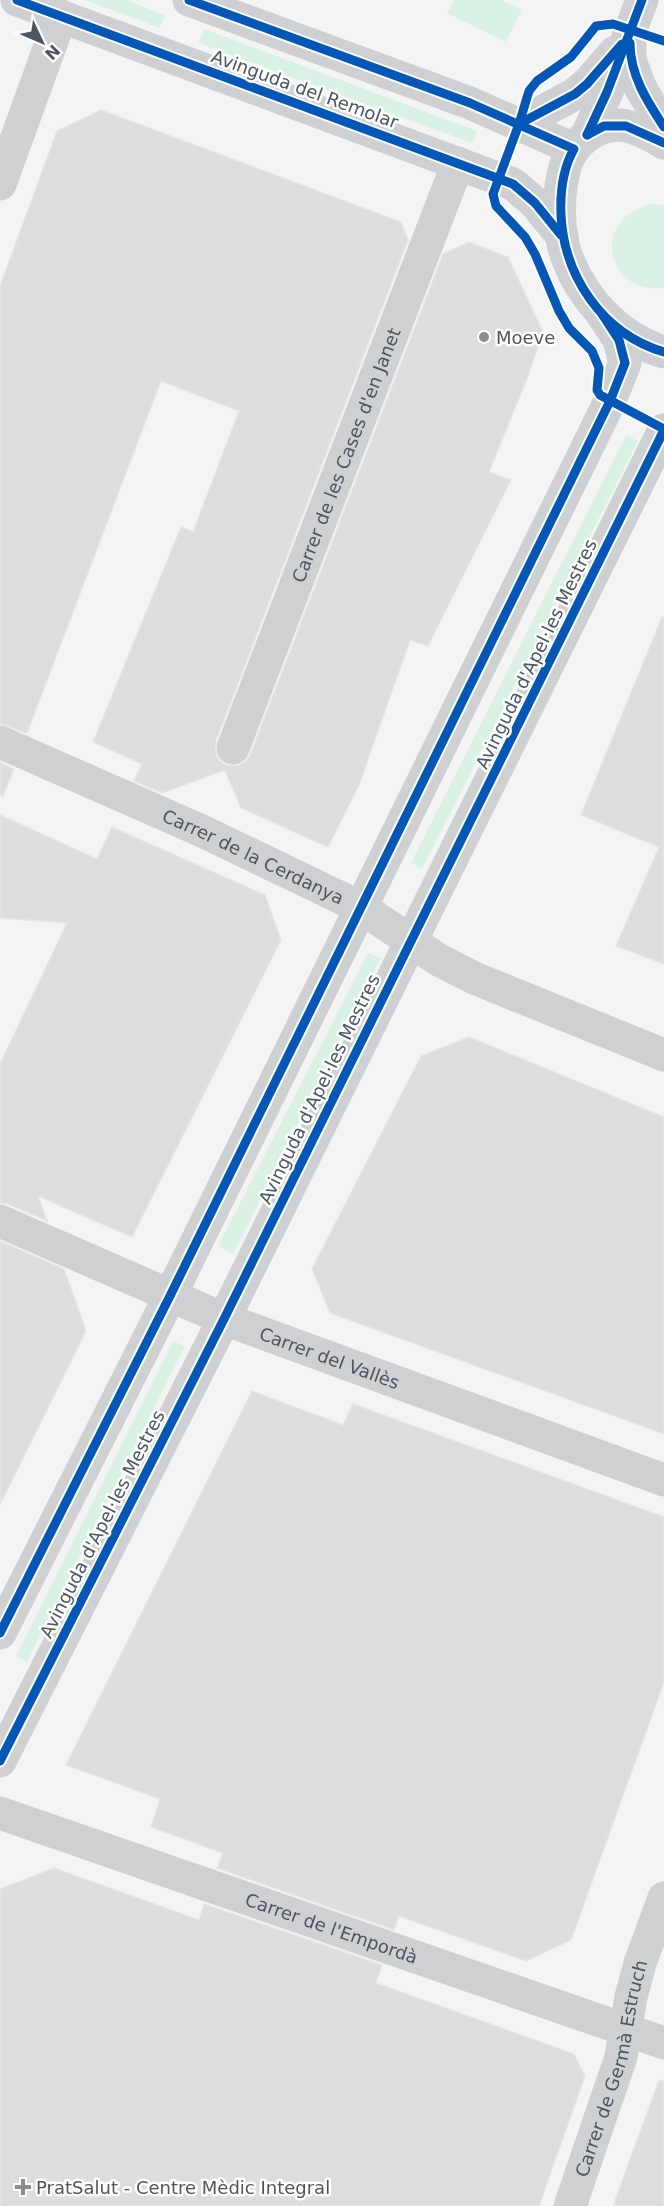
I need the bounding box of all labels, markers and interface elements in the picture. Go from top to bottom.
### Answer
north arrow [12,12,72,72]
text: N [41,41,64,63]
street label: Avinguda del Remolar [209,45,402,133]
street label: Carrer de les Cases d'en Janet [287,325,404,585]
place label: Moeve [496,327,555,348]
marker: Moeve [477,330,491,344]
street label: Avinguda d'Apel·les Mestres [471,536,601,772]
street label: Carrer de la Cerdanya [159,805,348,908]
street label: Avinguda d'Apel·les Mestres [254,971,384,1207]
street label: Carrer del Vallès [257,1322,403,1393]
street label: Avinguda d'Apel·les Mestres [35,1407,169,1641]
street label: Carrer de l'Empordà [243,1888,421,1967]
street label: Carrer de Germà Estruch [570,1958,651,2179]
place label: PratSalut - Centre Mèdic Integral [36,2177,330,2198]
marker: PratSalut - Centre Mèdic Integral [14,2178,32,2196]

